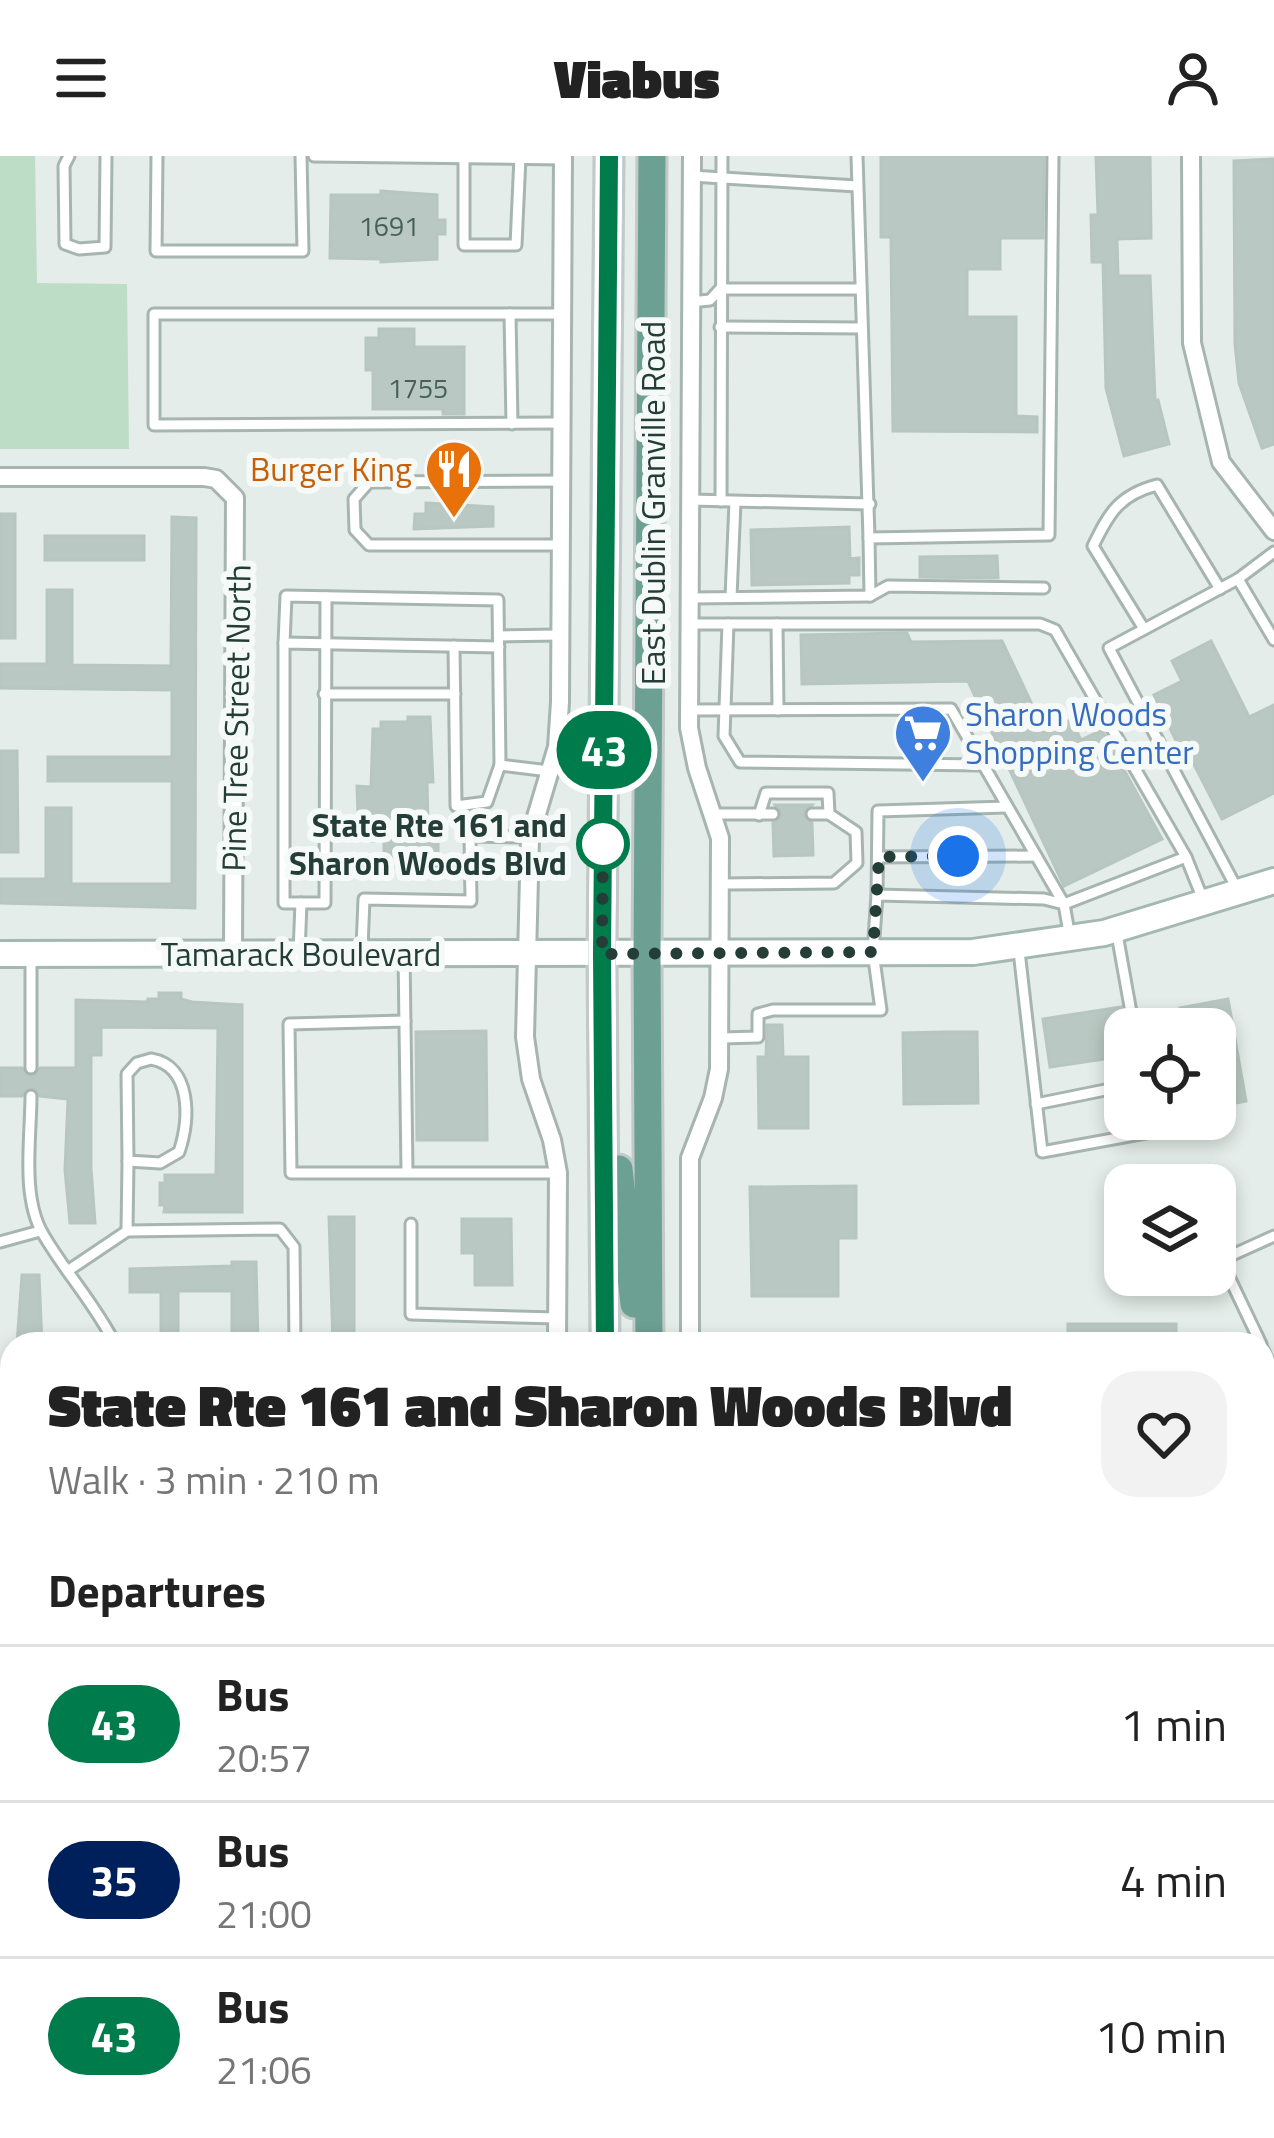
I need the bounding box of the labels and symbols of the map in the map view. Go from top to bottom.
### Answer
house number: 1691 [359,205,419,246]
street label: East Dublin Granville Road [628,321,678,685]
house number: 1755 [388,367,448,408]
restaurant icon: Burger King [423,438,485,520]
place label: Burger King [250,444,412,494]
street label: Pine Tree Street North [208,564,264,872]
place label: Sharon Woods Shopping Center [965,689,1194,777]
supermarket icon: Sharon Woods Shopping Center [892,702,954,784]
line badge: 43 [550,711,658,789]
place label: State Rte 161 and Sharon Woods Blvd [289,800,567,888]
marker: State Rte 161 and Sharon Woods Blvd [578,819,628,869]
your location [928,826,988,886]
street label: Tamarack Boulevard [161,929,441,979]

